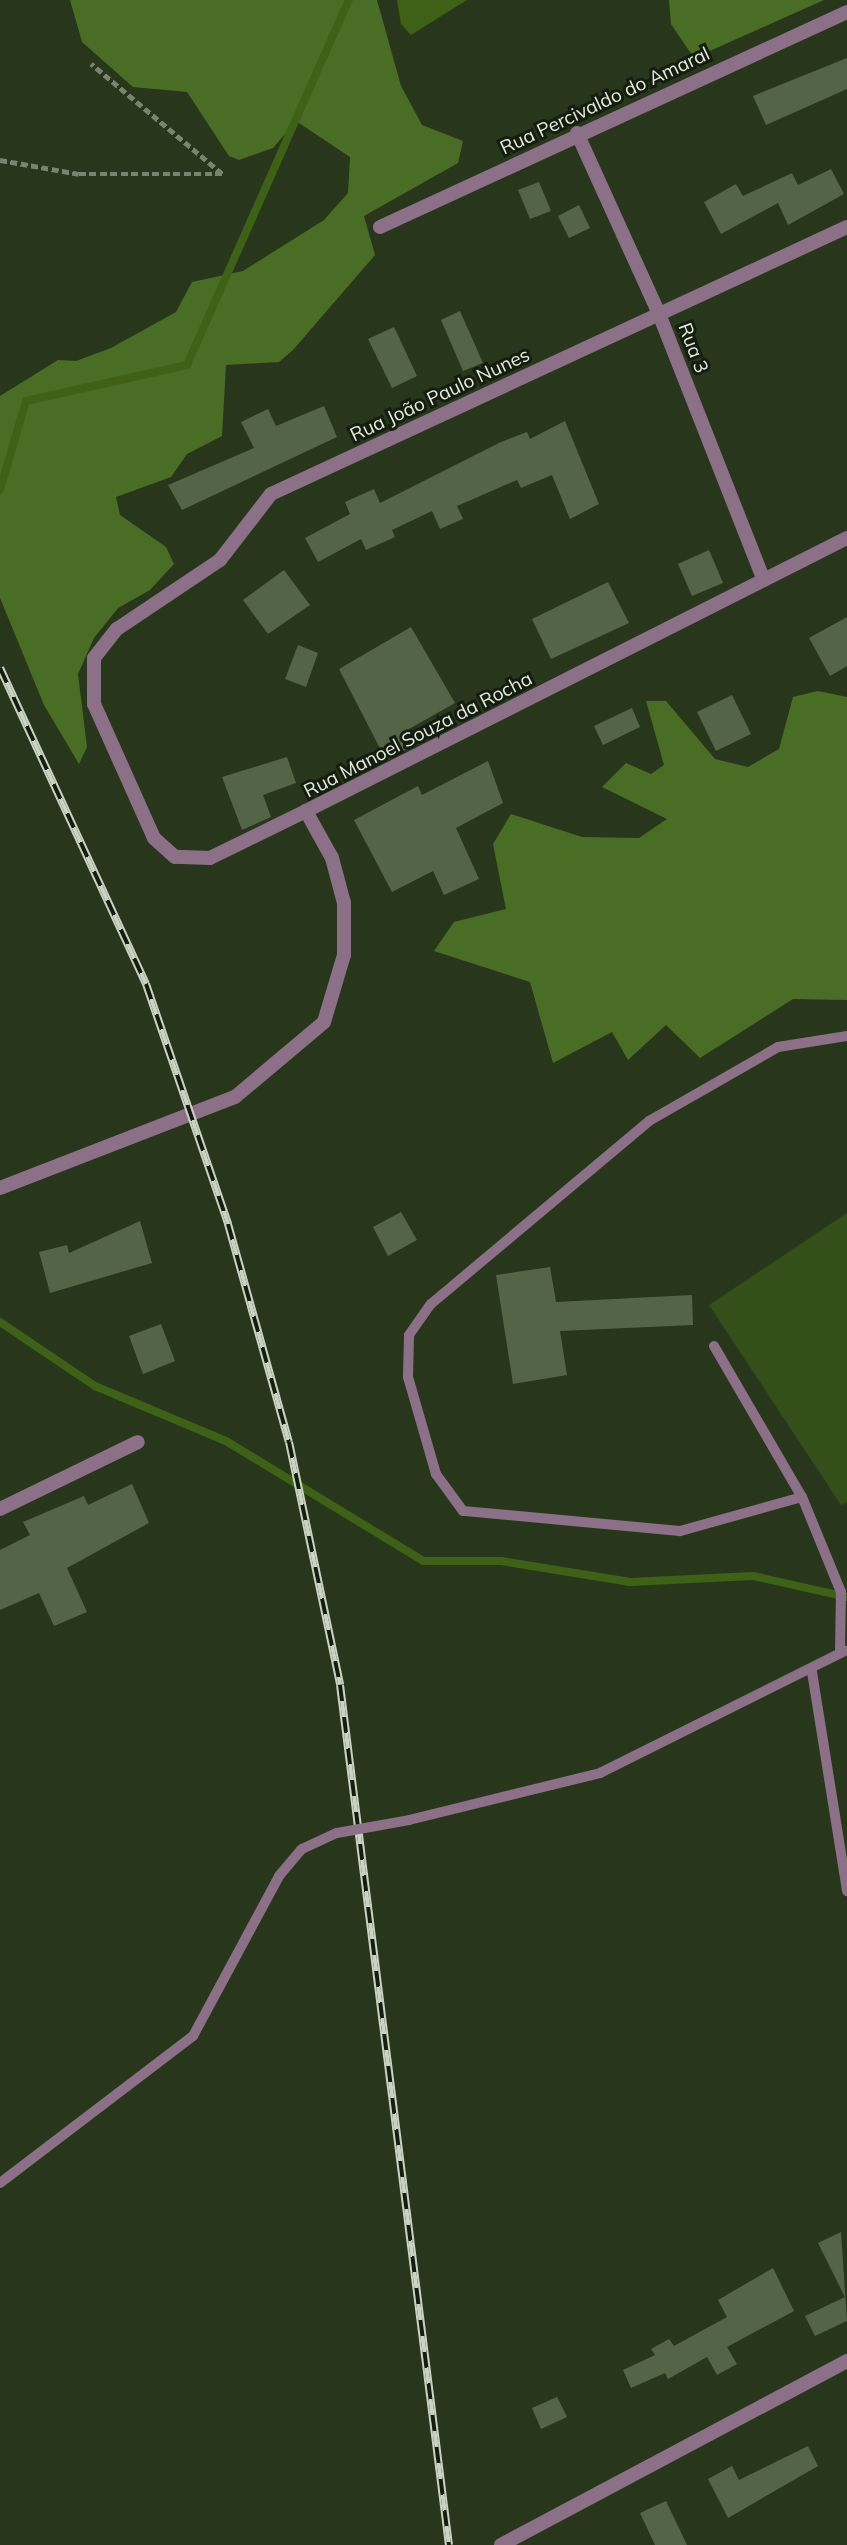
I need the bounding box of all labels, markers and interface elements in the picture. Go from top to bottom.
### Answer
street label: Rua Percivaldo do Amaral [497,42,713,160]
street label: Rua 3 [673,320,713,376]
street label: Rua João Paulo Nunes [347,343,533,447]
street label: Rua Manoel Souza da Rocha [300,667,536,803]

